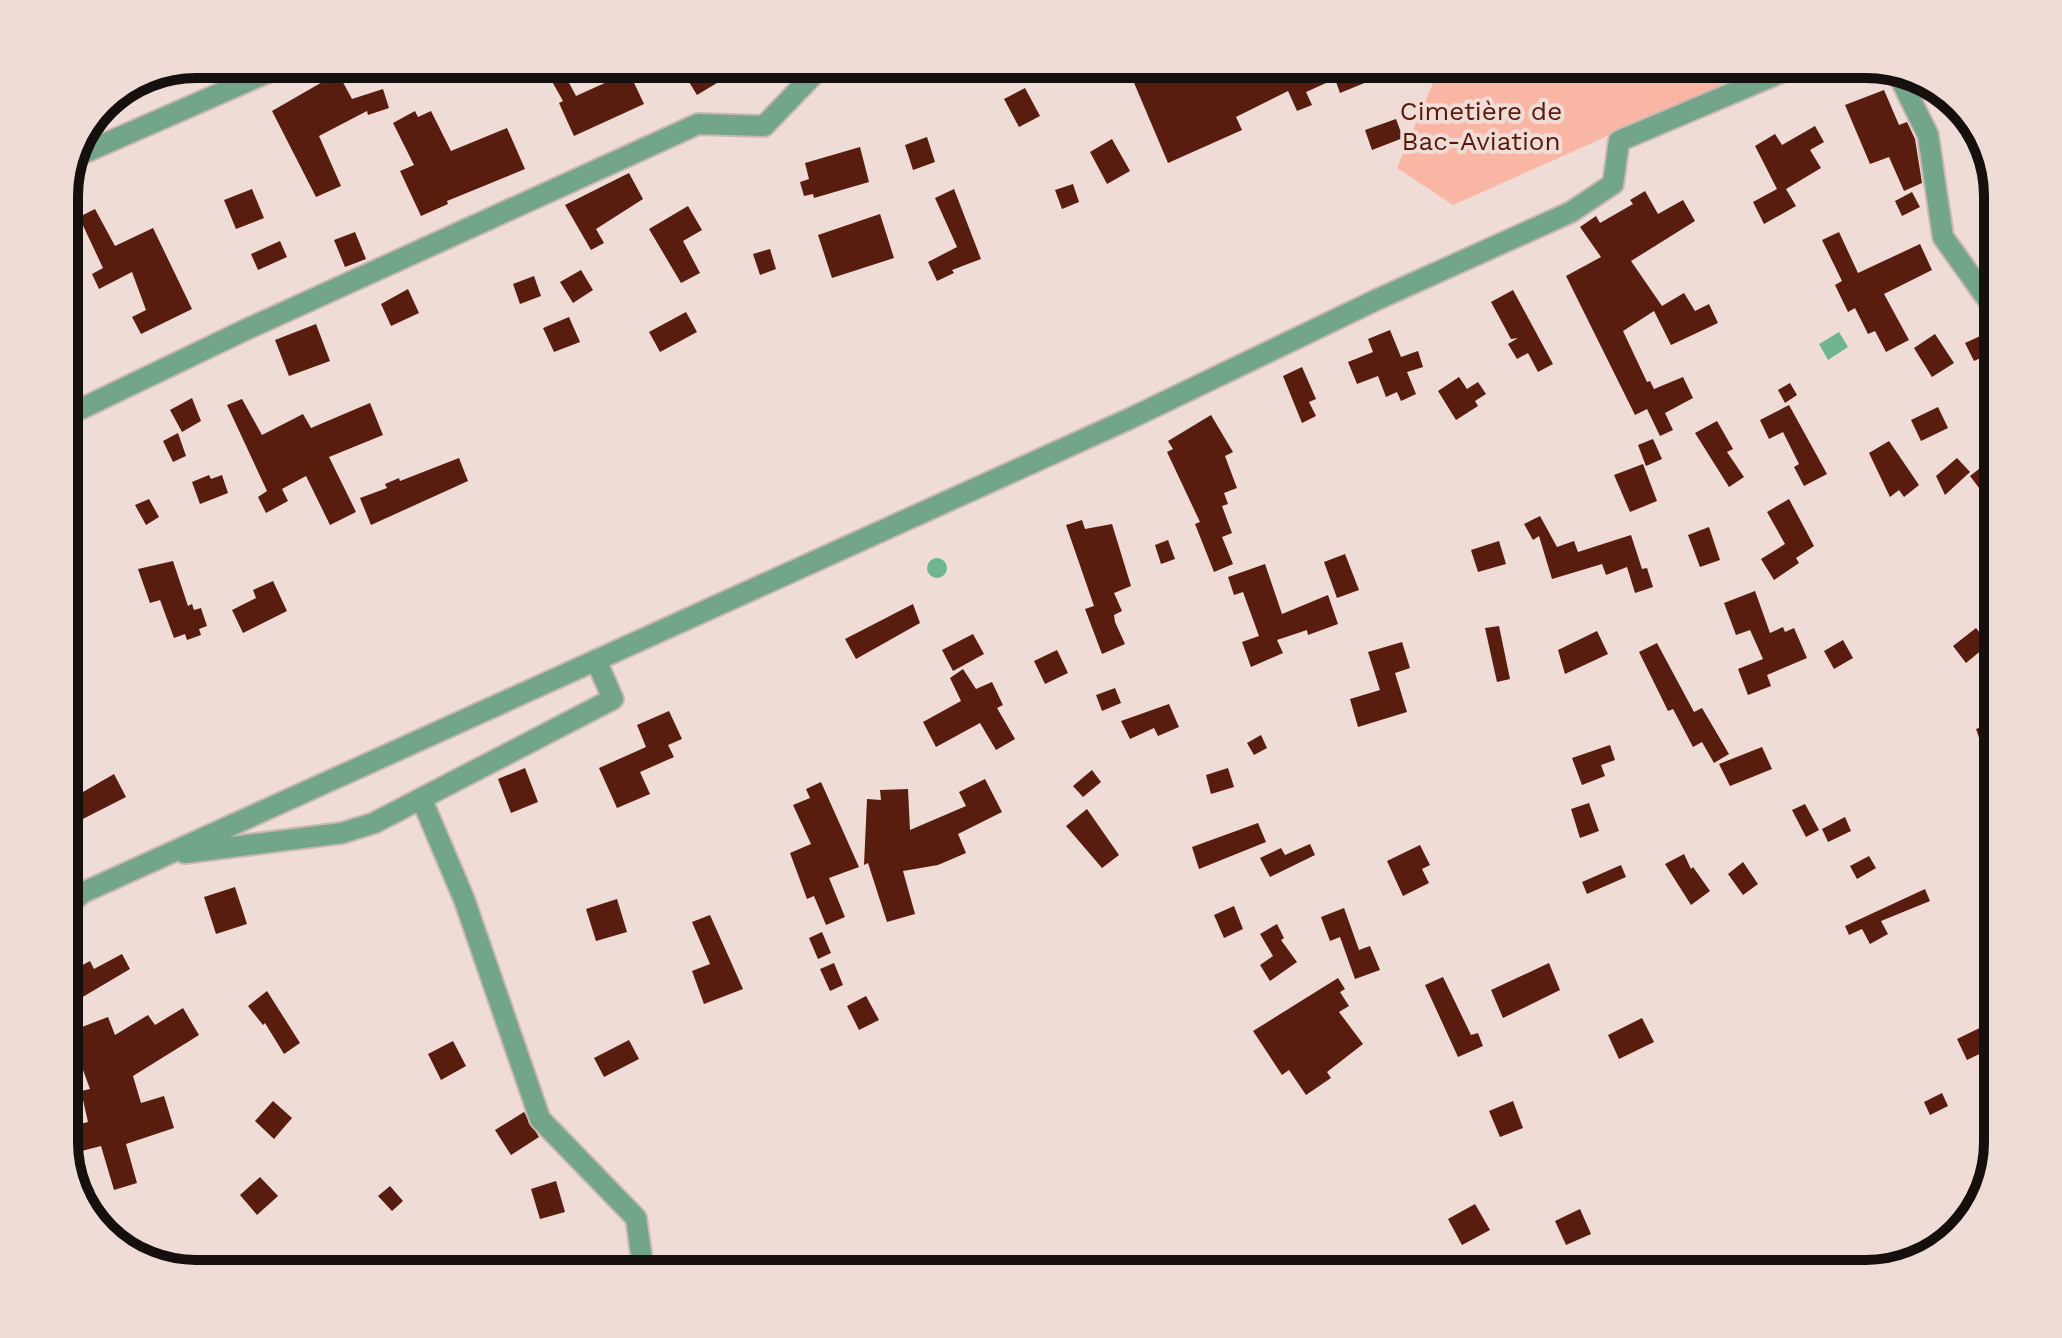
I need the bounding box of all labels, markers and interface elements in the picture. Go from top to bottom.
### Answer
park label: Cimetière de Bac-Aviation [1400,96,1562,156]

